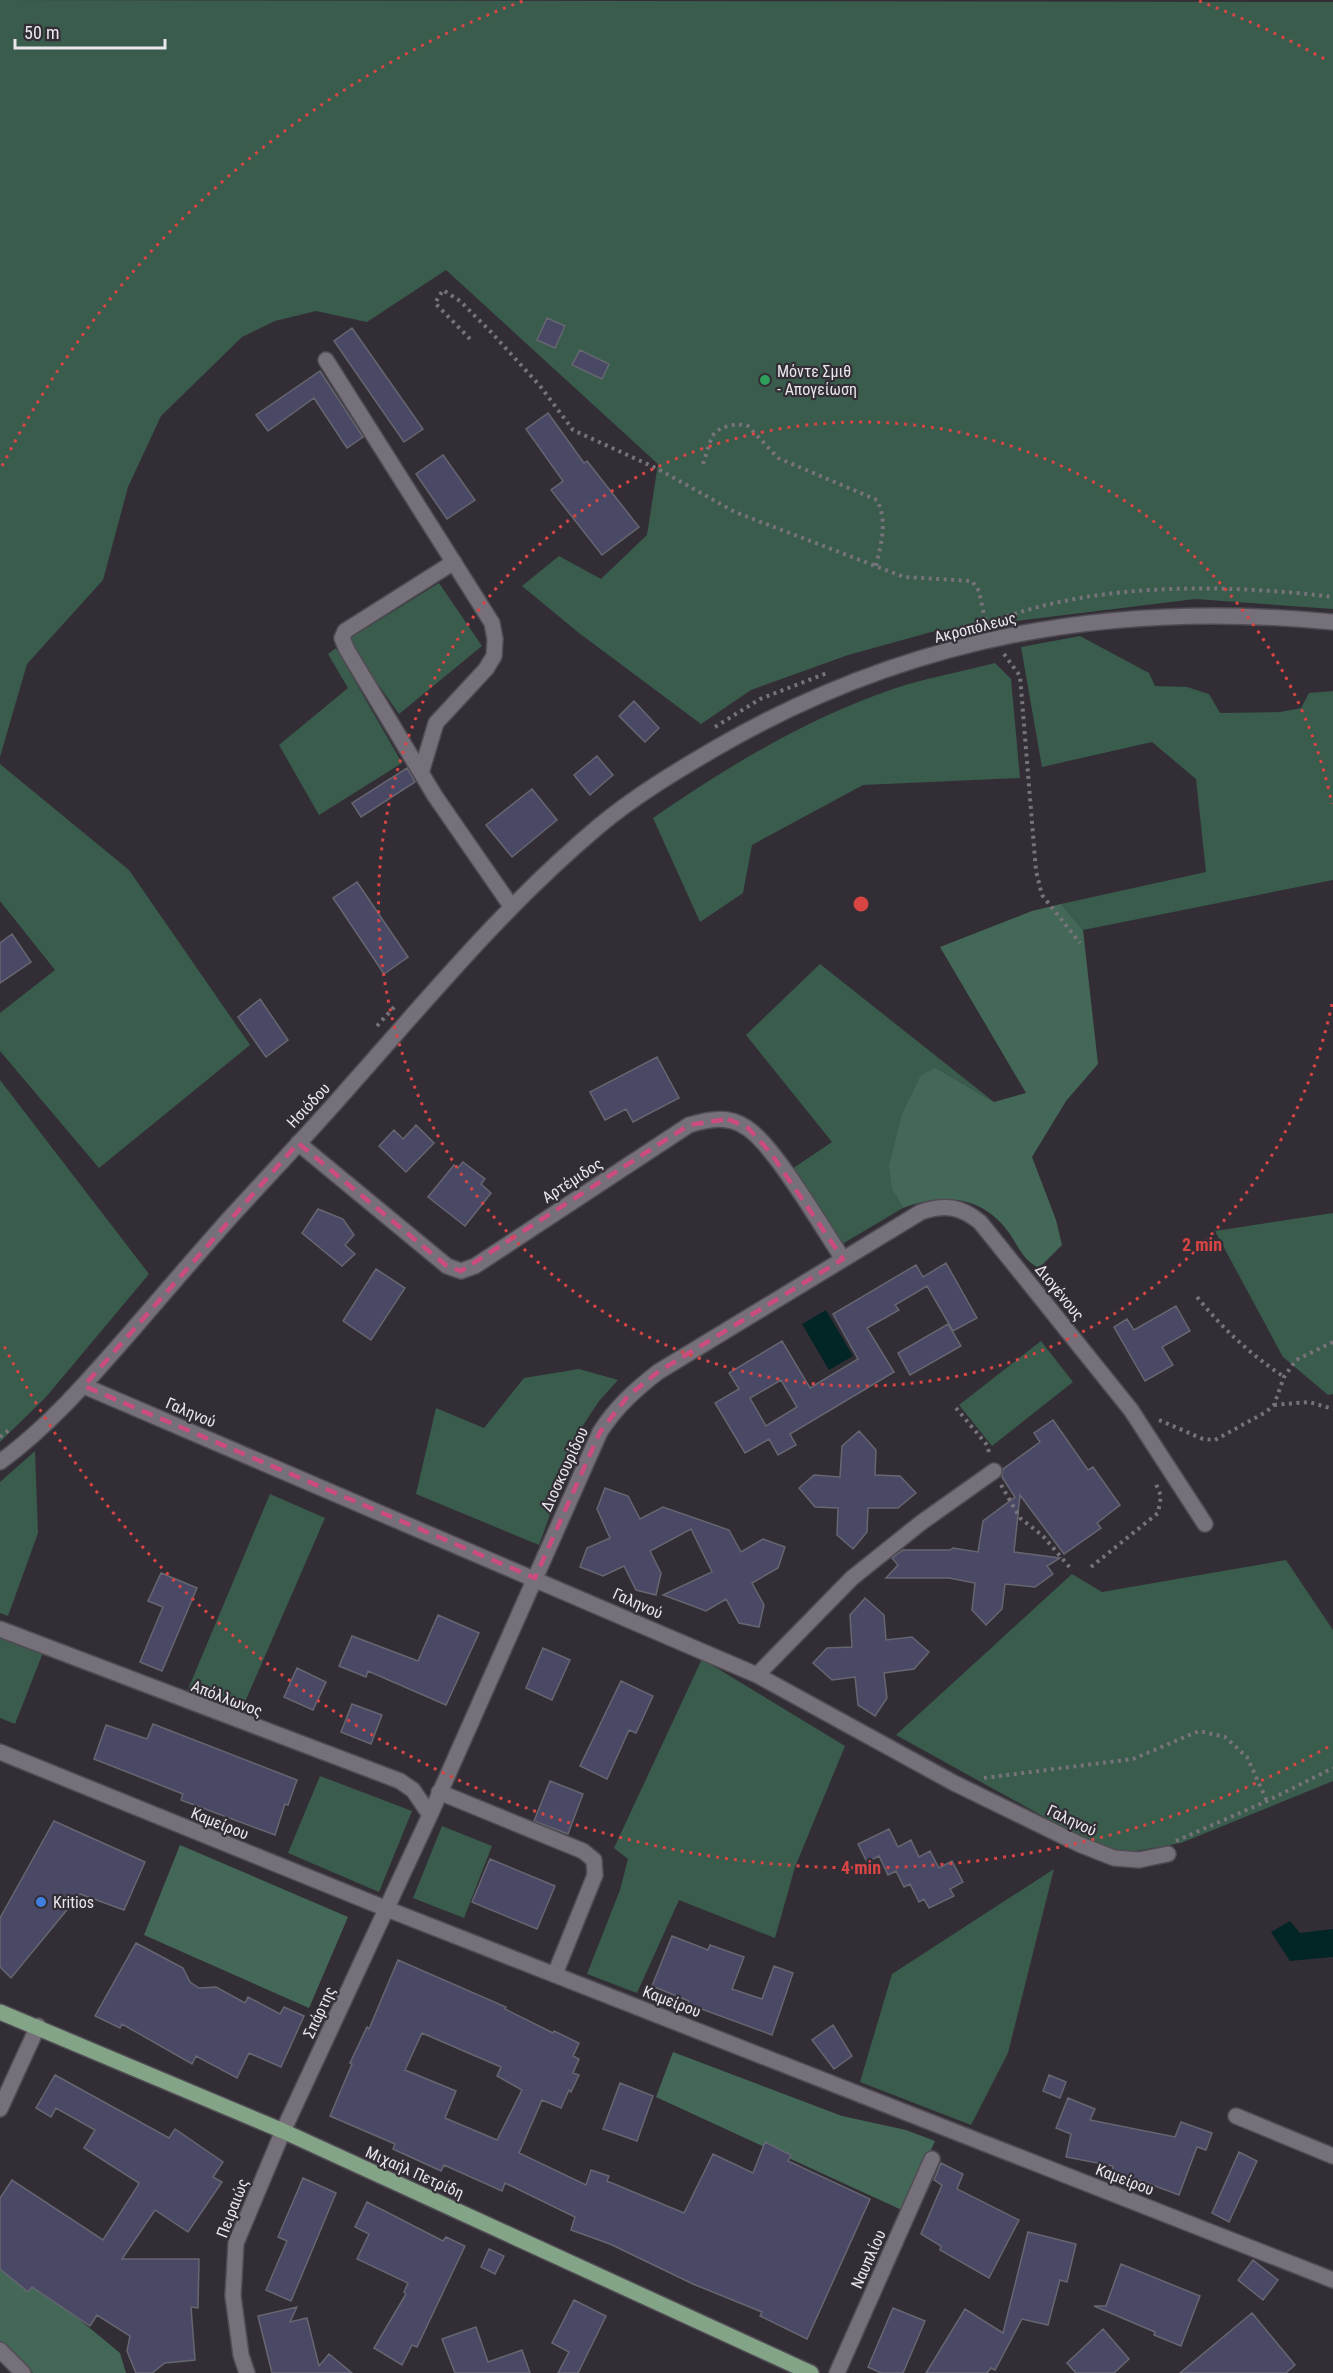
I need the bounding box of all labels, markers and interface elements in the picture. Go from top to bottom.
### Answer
scale bar [15,12,165,50]
text: 50 m [24,22,59,43]
place label: Μόντε Σμιθ - Απογείωση [777,362,857,399]
marker: Μόντε Σμιθ - Απογείωση [758,373,772,387]
street label: Ακροπόλεως [932,608,1018,647]
centre of rings [851,894,871,914]
street label: Ησιόδου [283,1079,334,1132]
street label: Αρτέμιδος [538,1154,606,1207]
text: 2 min [1182,1234,1222,1255]
street label: Διογένους [1031,1260,1088,1324]
street label: Γαληνού [163,1393,219,1431]
street label: Διοσκουρίδου [537,1424,592,1514]
street label: Γαληνού [610,1584,666,1623]
street label: Απόλλωνος [188,1676,265,1721]
street label: Γαληνού [1044,1801,1100,1840]
street label: Καμείρου [188,1803,251,1844]
text: 4 min [841,1857,881,1878]
place label: Kritios [53,1893,94,1912]
marker: Kritios [34,1895,48,1909]
street label: Καμείρου [640,1982,703,2021]
street label: Σπάρτης [299,1983,340,2041]
street label: Μιχαήλ Πετρίδη [363,2142,467,2203]
street label: Καμείρου [1093,2160,1156,2199]
street label: Πειραιώς [213,2176,252,2240]
street label: Ναυπλίου [847,2227,890,2291]

